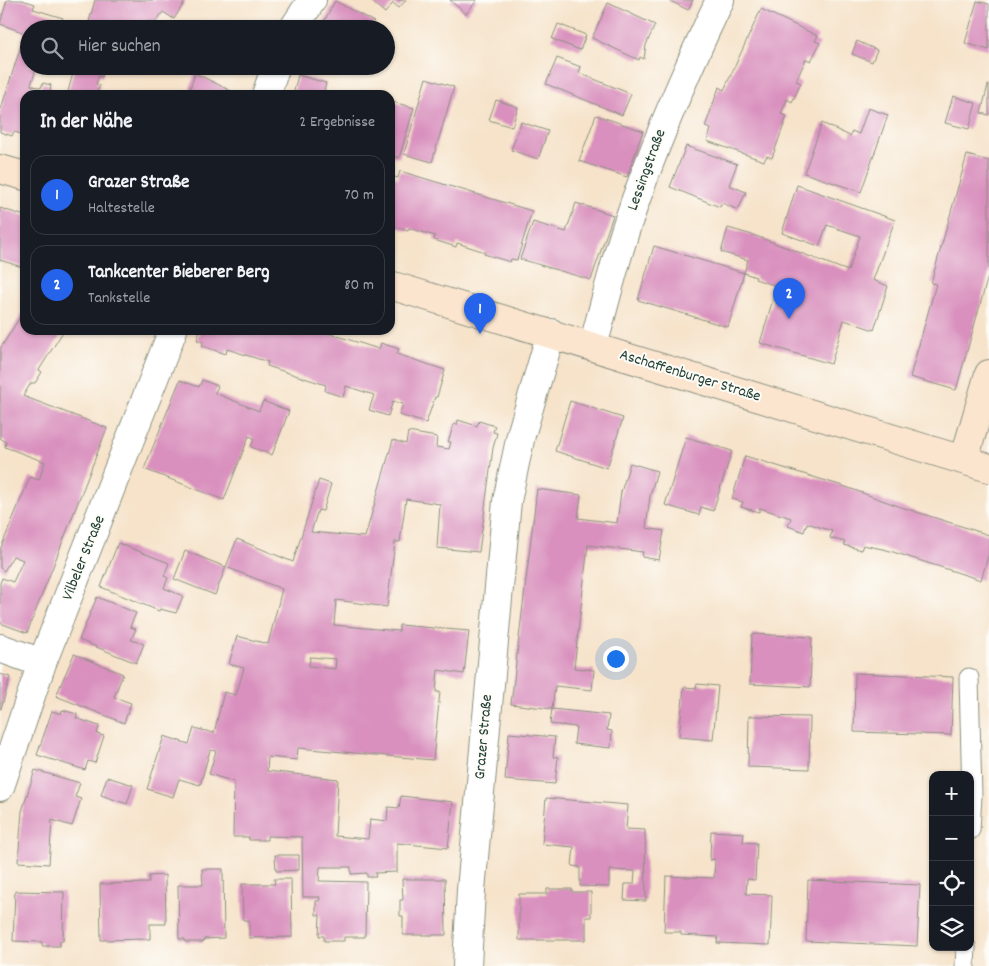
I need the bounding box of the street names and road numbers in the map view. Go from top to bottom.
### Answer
street label: Lessingstraße [622,126,672,214]
street label: Aschaffenburger Straße [617,344,763,408]
street label: Vilbeler Straße [57,512,111,604]
street label: Grazer Straße [469,694,499,780]

